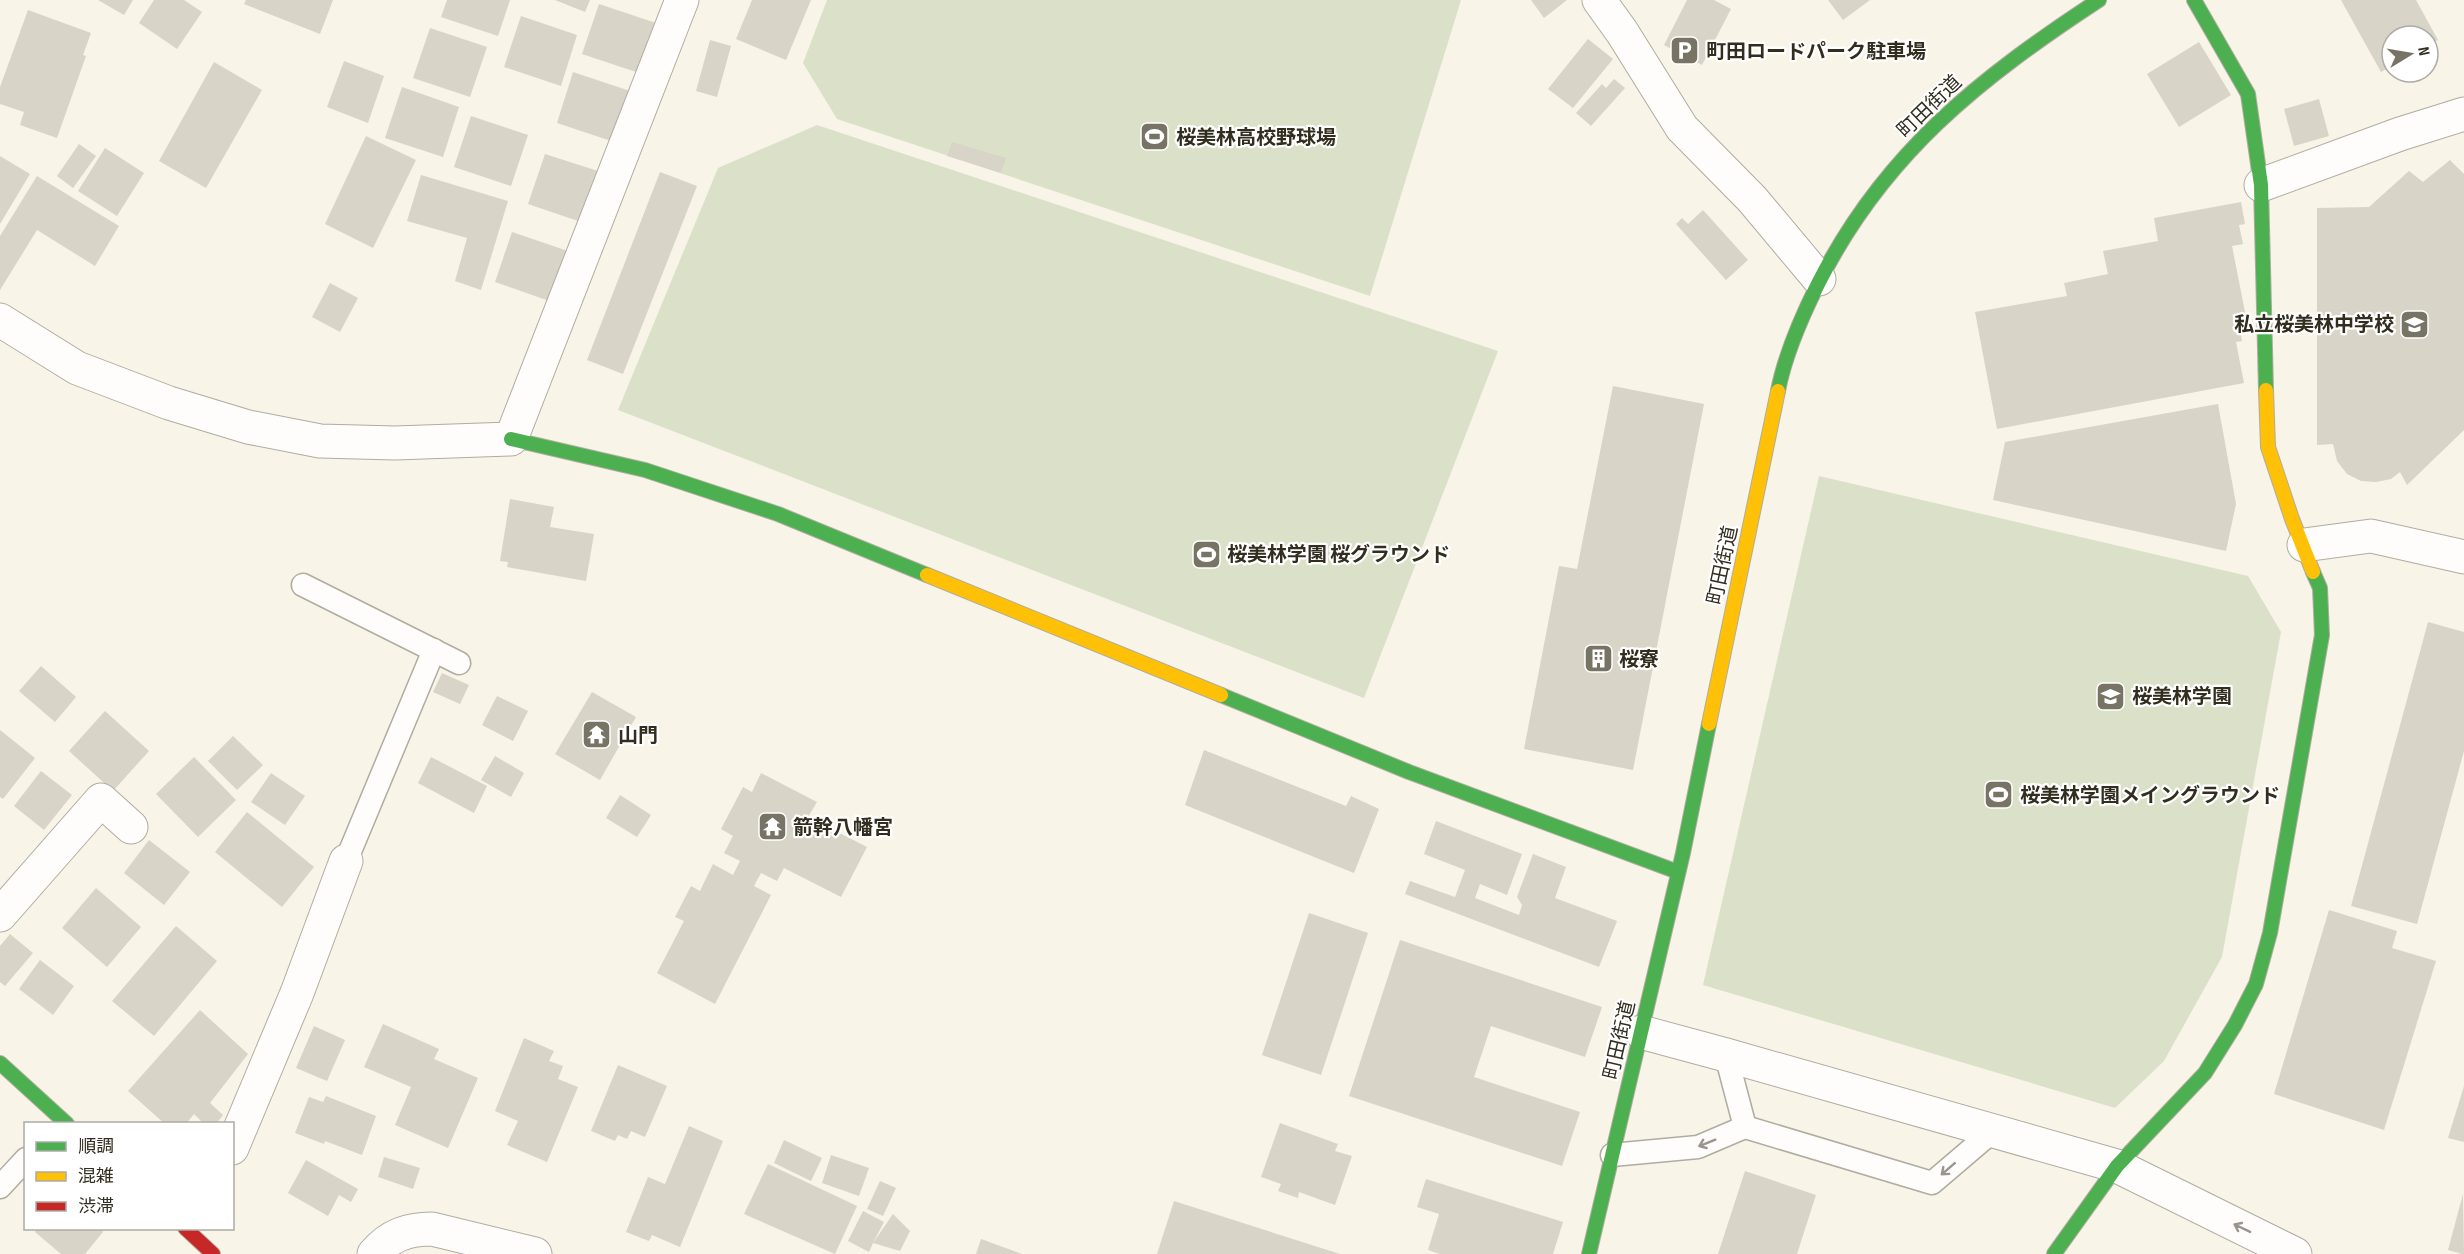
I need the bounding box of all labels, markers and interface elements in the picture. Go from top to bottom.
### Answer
north arrow [2380,24,2440,84]
parking icon: 町田ロードパーク駐車場 [1669,35,1701,67]
place label: 町田ロードパーク駐車場 [1706,40,1926,64]
text: N [2413,45,2433,57]
street label: 町田街道 [1893,70,1967,143]
sports icon: 桜美林高校野球場 [1139,121,1171,153]
place label: 桜美林高校野球場 [1176,126,1336,150]
school or university icon: 私立桜美林中学校 [2399,308,2431,340]
place label: 私立桜美林中学校 [2234,313,2394,337]
street label: 町田街道 [1703,524,1743,607]
sports icon: 桜美林学園 桜グラウンド [1190,538,1222,570]
place label: 桜美林学園 桜グラウンド [1227,543,1450,567]
building icon: 桜寮 [1582,643,1614,675]
place label: 桜寮 [1619,648,1659,672]
school or university icon: 桜美林学園 [2095,680,2127,712]
place label: 桜美林学園 [2132,685,2232,709]
temple icon: 山門 [581,719,613,751]
place label: 山門 [618,724,658,748]
sports icon: 桜美林学園メイングラウンド [1983,779,2015,811]
place label: 桜美林学園メイングラウンド [2020,784,2280,808]
temple icon: 箭幹八幡宮 [756,811,788,843]
place label: 箭幹八幡宮 [793,816,893,840]
street label: 町田街道 [1599,999,1641,1082]
legend [24,1122,234,1230]
text: 順調 [78,1136,114,1157]
one-way arrow [1698,1138,1717,1149]
one-way arrow [1941,1162,1956,1176]
text: 混雑 [78,1166,114,1187]
text: 渋滞 [78,1196,114,1217]
one-way arrow [2234,1222,2252,1233]

